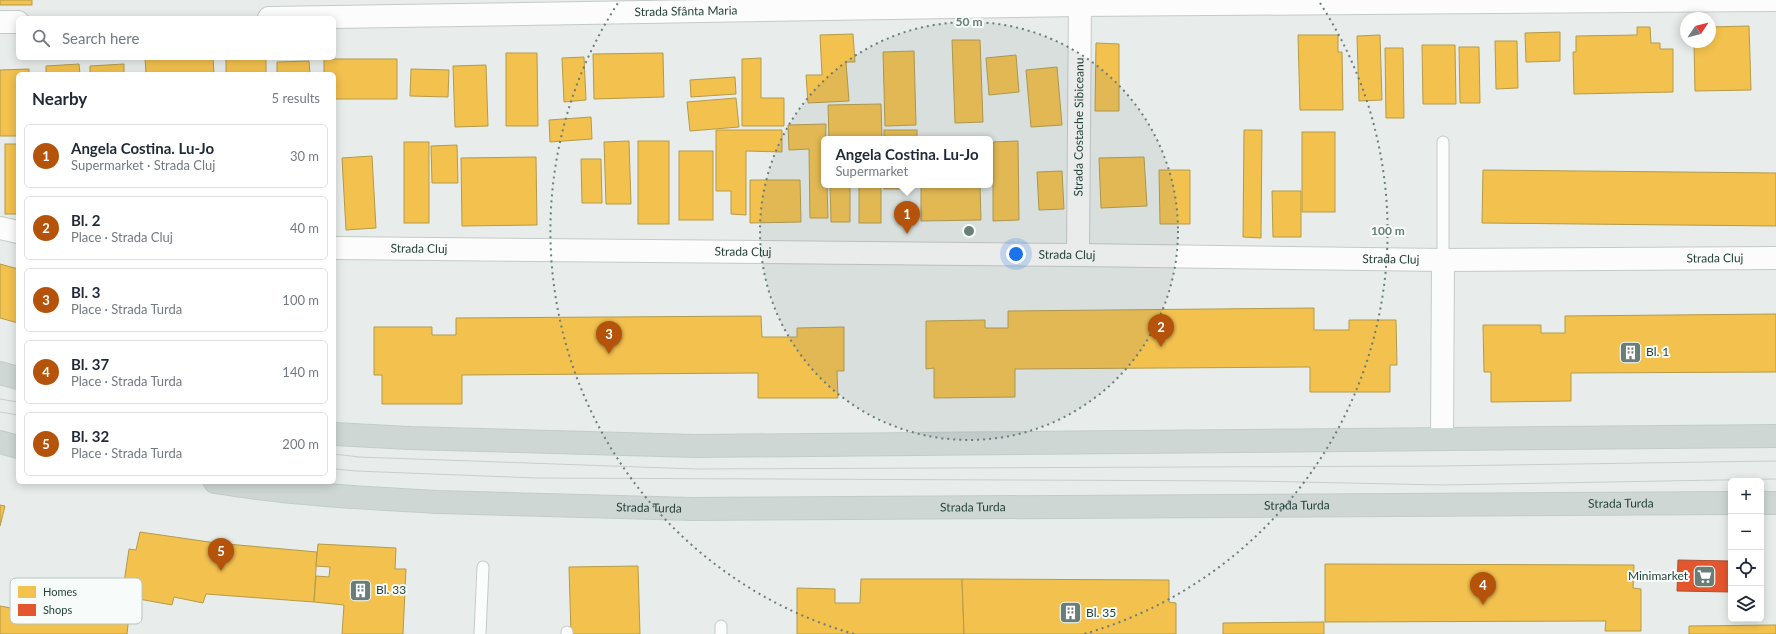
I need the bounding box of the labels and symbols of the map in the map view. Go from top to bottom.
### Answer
street label: Strada Sfânta Maria [634,2,738,19]
north arrow [1680,12,1716,48]
text: 50 m [956,14,982,29]
street label: Strada Costache Sibiceanu [1070,57,1087,197]
pin: 1 [894,201,920,234]
text: 100 m [1371,223,1405,238]
centre of rings [962,224,976,238]
street label: Strada Cluj [390,241,448,256]
street label: Strada Cluj [714,244,772,259]
your location [1006,244,1026,264]
street label: Strada Cluj [1038,247,1096,262]
street label: Strada Cluj [1686,250,1744,266]
street label: Strada Cluj [1362,251,1420,267]
pin: 2 [1148,314,1174,347]
pin: 3 [596,321,622,354]
building icon: Bl. 1 [1617,339,1643,365]
place label: Bl. 1 [1646,344,1669,359]
street label: Strada Turda [1588,495,1654,511]
street label: Strada Turda [1264,497,1330,513]
street label: Strada Turda [616,499,682,516]
street label: Strada Turda [940,499,1006,515]
pin: 5 [208,538,234,571]
supermarket icon: Minimarket [1691,563,1717,589]
place label: Minimarket [1628,568,1689,583]
pin: 4 [1470,572,1496,605]
building icon: Bl. 33 [347,577,373,603]
legend [10,578,142,624]
place label: Bl. 33 [376,582,406,597]
text: Homes [43,585,77,598]
building icon: Bl. 35 [1057,600,1083,626]
text: Shops [43,603,72,616]
place label: Bl. 35 [1086,605,1116,620]

